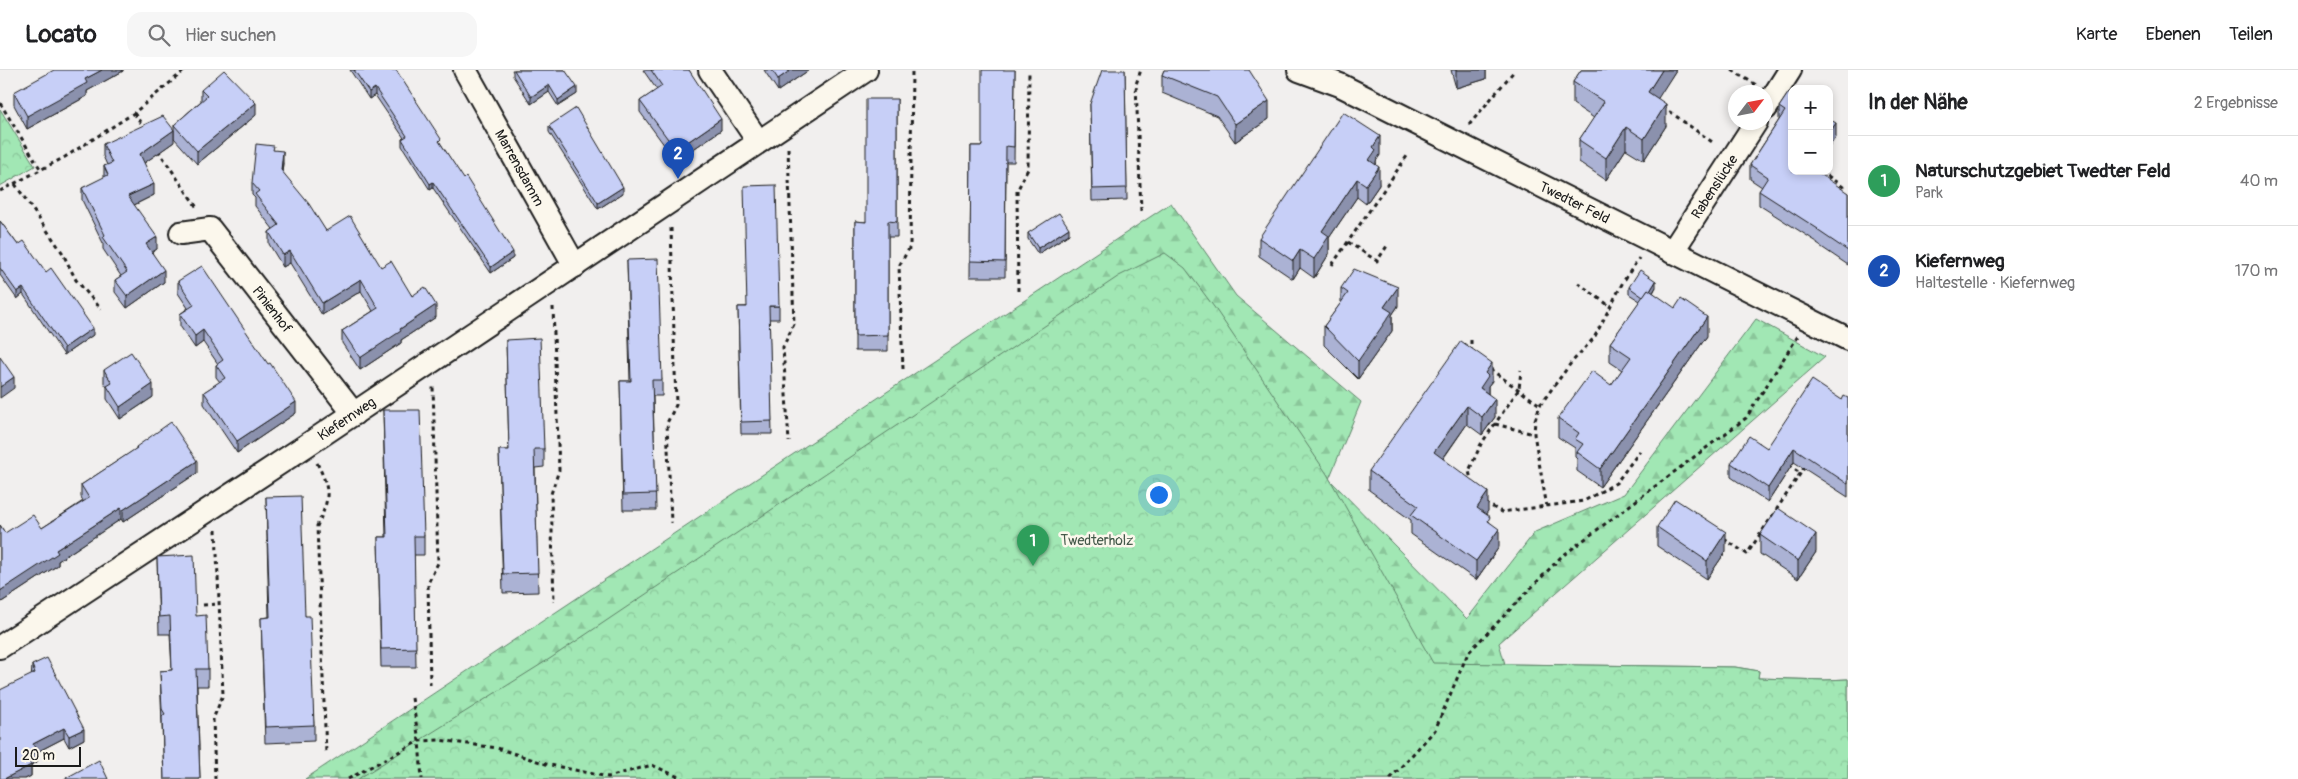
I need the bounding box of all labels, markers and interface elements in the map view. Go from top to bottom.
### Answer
search box [127,12,477,57]
text: Locato [25,20,97,49]
icon: search [145,21,173,49]
text: Hier suchen [185,23,276,47]
text: Karte [2076,23,2117,46]
text: Ebenen [2145,23,2201,46]
text: Teilen [2229,23,2273,46]
north arrow [1728,85,1773,130]
map controls [1788,85,1833,175]
button: + [1788,85,1833,130]
text: In der Nähe [1868,89,1968,116]
text: 2 Ergebnisse [2194,93,2278,113]
street label: Marrensdamm [492,126,548,209]
button: − [1788,130,1833,175]
pin: 2 [662,138,694,179]
street label: Rabenslücke [1688,151,1741,222]
text: Naturschutzgebiet Twedter Feld [1915,159,2171,183]
text: 1 [1881,171,1887,191]
text: 40 m [2240,171,2278,191]
street label: Twedter Feld [1537,178,1613,227]
text: Park [1915,183,1943,203]
text: Kiefernweg [1915,249,2004,273]
text: 2 [1880,261,1888,281]
text: 170 m [2235,261,2278,281]
text: Haltestelle · Kiefernweg [1915,273,2075,293]
street label: Pinienhof [249,282,296,336]
street label: Kiefernweg [314,393,379,444]
your location [1146,482,1172,508]
pin: 1 [1017,525,1049,566]
park label: Twedterholz [1061,532,1133,549]
scale bar [15,744,81,767]
text: 20 m [22,747,55,764]

